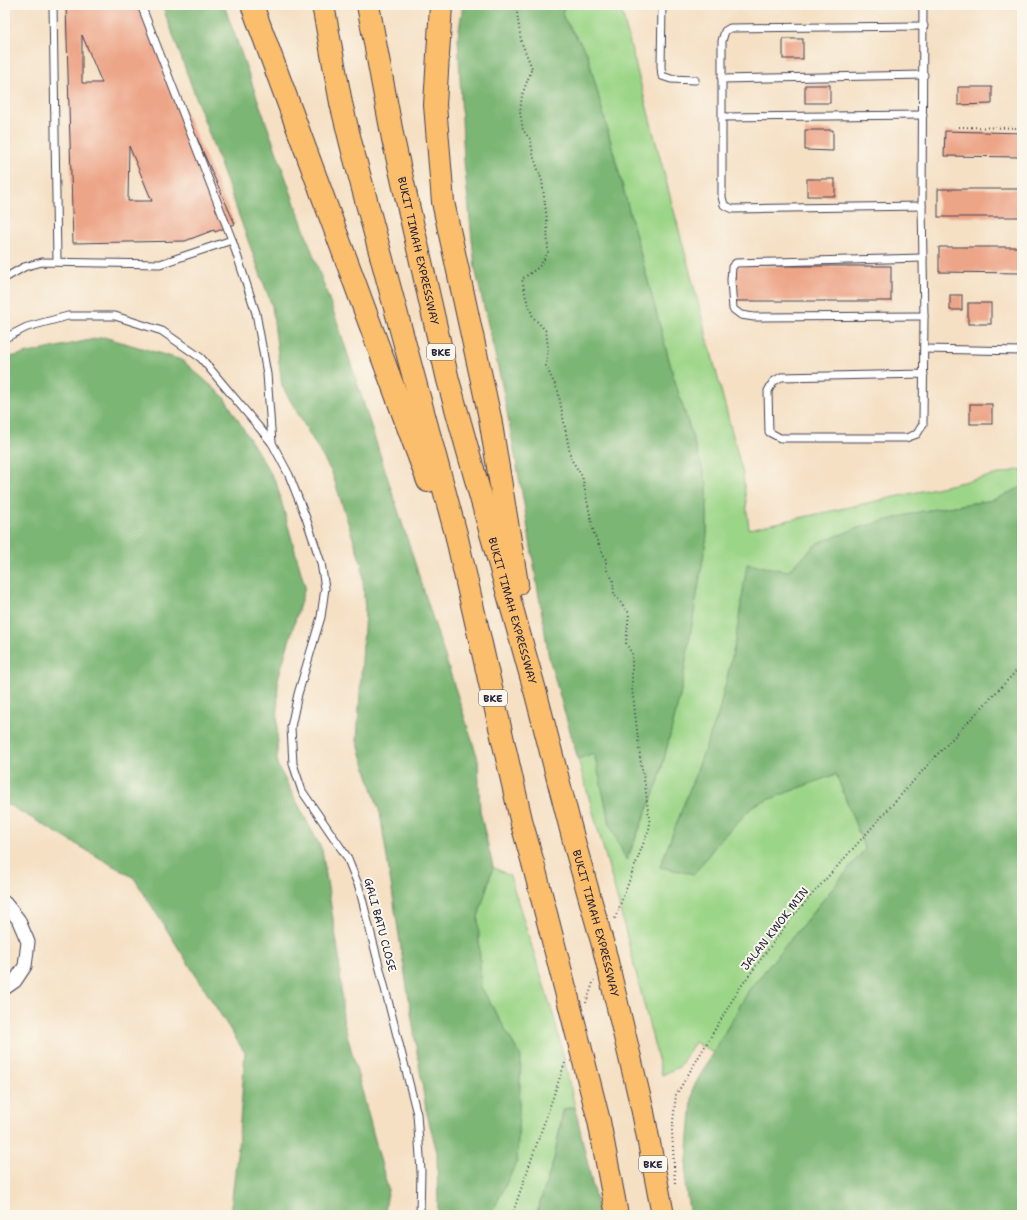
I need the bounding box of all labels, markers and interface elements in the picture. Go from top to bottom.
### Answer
street label: BUKIT TIMAH EXPRESSWAY [394,175,443,327]
road number: BKE [427,344,455,360]
street label: BUKIT TIMAH EXPRESSWAY [485,535,540,686]
road number: BKE [479,690,507,706]
street label: BUKIT TIMAH EXPRESSWAY [569,848,623,999]
street label: GALI BATU CLOSE [360,876,400,974]
street label: JALAN KWOK MIN [738,884,812,974]
road number: BKE [639,1156,667,1172]

